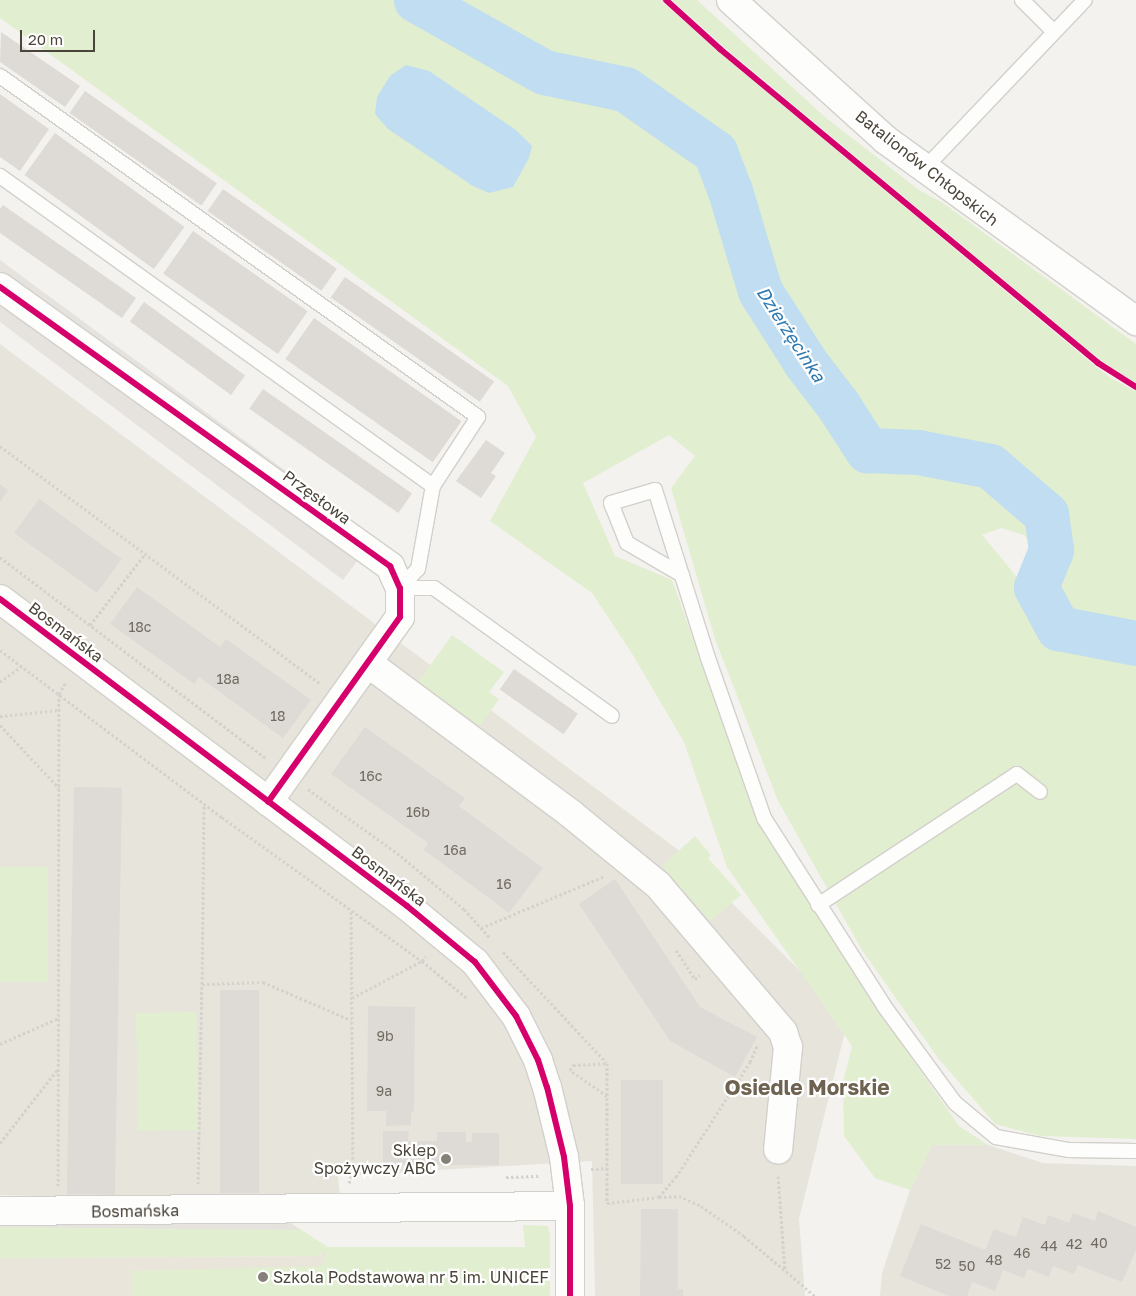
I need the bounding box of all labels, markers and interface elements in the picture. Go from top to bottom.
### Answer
scale bar [22,20,98,52]
text: 20 m [28,30,63,48]
street label: Batalionów Chłopskich [852,106,1002,230]
water label: Dzierżęcinka [752,282,830,386]
street label: Przęsłowa [279,466,355,528]
street label: Bosmańska [25,598,107,666]
house number: 18c [129,619,151,635]
house number: 18a [216,671,240,687]
house number: 18 [270,708,286,724]
house number: 16c [360,768,382,784]
house number: 16b [406,804,430,820]
street label: Bosmańska [348,842,430,910]
house number: 16a [443,842,467,858]
house number: 16 [496,876,512,892]
house number: 9b [376,1028,394,1044]
district label: Osiedle Morskie [724,1074,890,1100]
house number: 9a [376,1083,392,1099]
place label: Sklep Spożywczy ABC [314,1140,436,1178]
marker: Sklep Spożywczy ABC [440,1153,452,1165]
street label: Bosmańska [91,1201,179,1221]
house number: 40 [1090,1235,1108,1251]
house number: 42 [1066,1236,1082,1252]
house number: 44 [1040,1238,1058,1254]
house number: 46 [1013,1245,1031,1261]
house number: 48 [985,1252,1003,1268]
house number: 52 [935,1256,951,1272]
house number: 50 [959,1258,975,1274]
place label: Szkola Podstawowa nr 5 im. UNICEF [273,1267,549,1287]
marker: Szkola Podstawowa nr 5 im. UNICEF [257,1271,269,1283]

